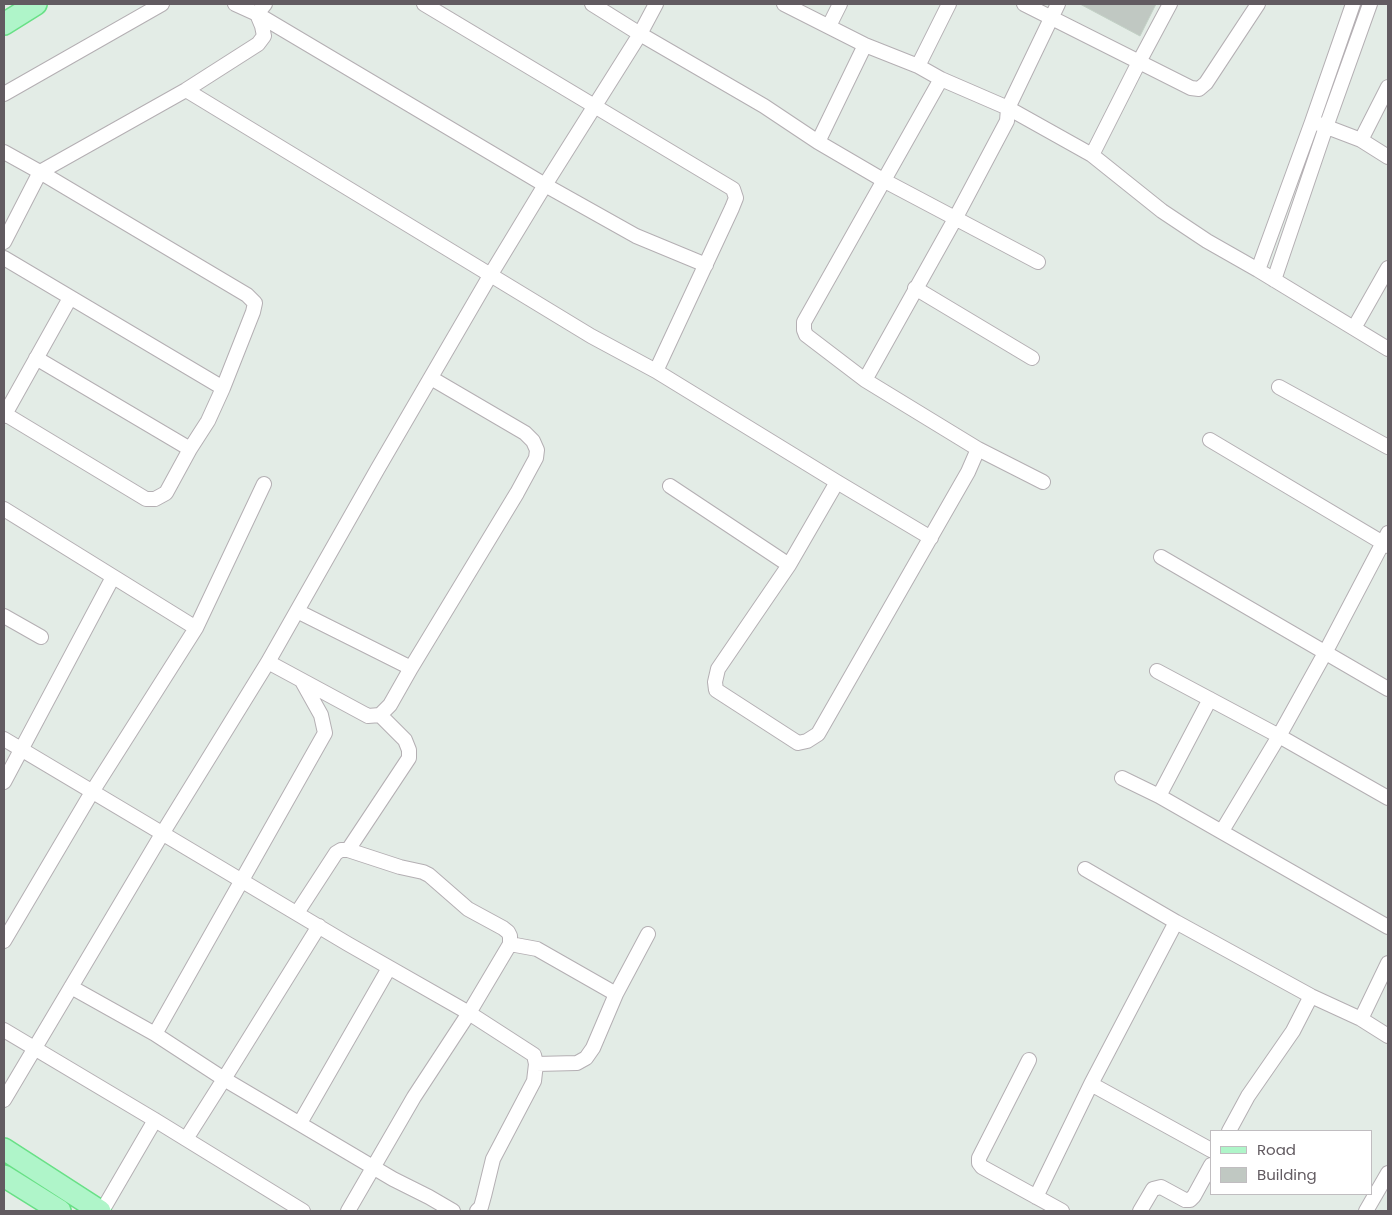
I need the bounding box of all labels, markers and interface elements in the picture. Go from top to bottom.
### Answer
legend [1210,1130,1372,1195]
text: Road [1257,1139,1296,1160]
text: Building [1257,1164,1317,1185]

